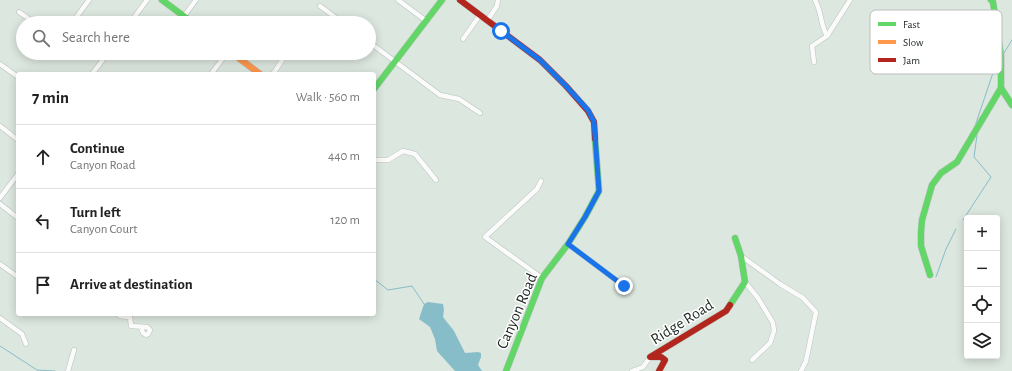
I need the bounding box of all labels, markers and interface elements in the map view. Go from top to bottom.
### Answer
legend [870,10,1002,74]
search box [16,16,376,60]
text: Fast [903,19,921,30]
route start [492,22,510,40]
icon: search [30,27,52,49]
text: Search here [62,30,130,45]
text: Slow [903,37,924,48]
text: Jam [903,55,920,66]
text: 7 min [32,89,69,106]
text: Walk · 560 m [296,91,360,104]
text: Continue [70,141,125,156]
icon: ahead [32,146,54,168]
text: 440 m [328,150,360,163]
text: Canyon Road [70,159,135,172]
text: Turn left [70,205,121,220]
icon: left [32,210,54,232]
text: 120 m [330,214,360,227]
map controls [964,215,1000,359]
button: + [964,215,1000,251]
text: Canyon Court [70,223,137,236]
button: − [964,251,1000,287]
street label: Canyon Road [494,271,541,352]
icon: arrive [32,274,54,296]
text: Arrive at destination [70,277,193,292]
route end [615,277,633,295]
button: locate [964,287,1000,323]
street label: Ridge Road [648,296,716,348]
button: layers [964,323,1000,359]

